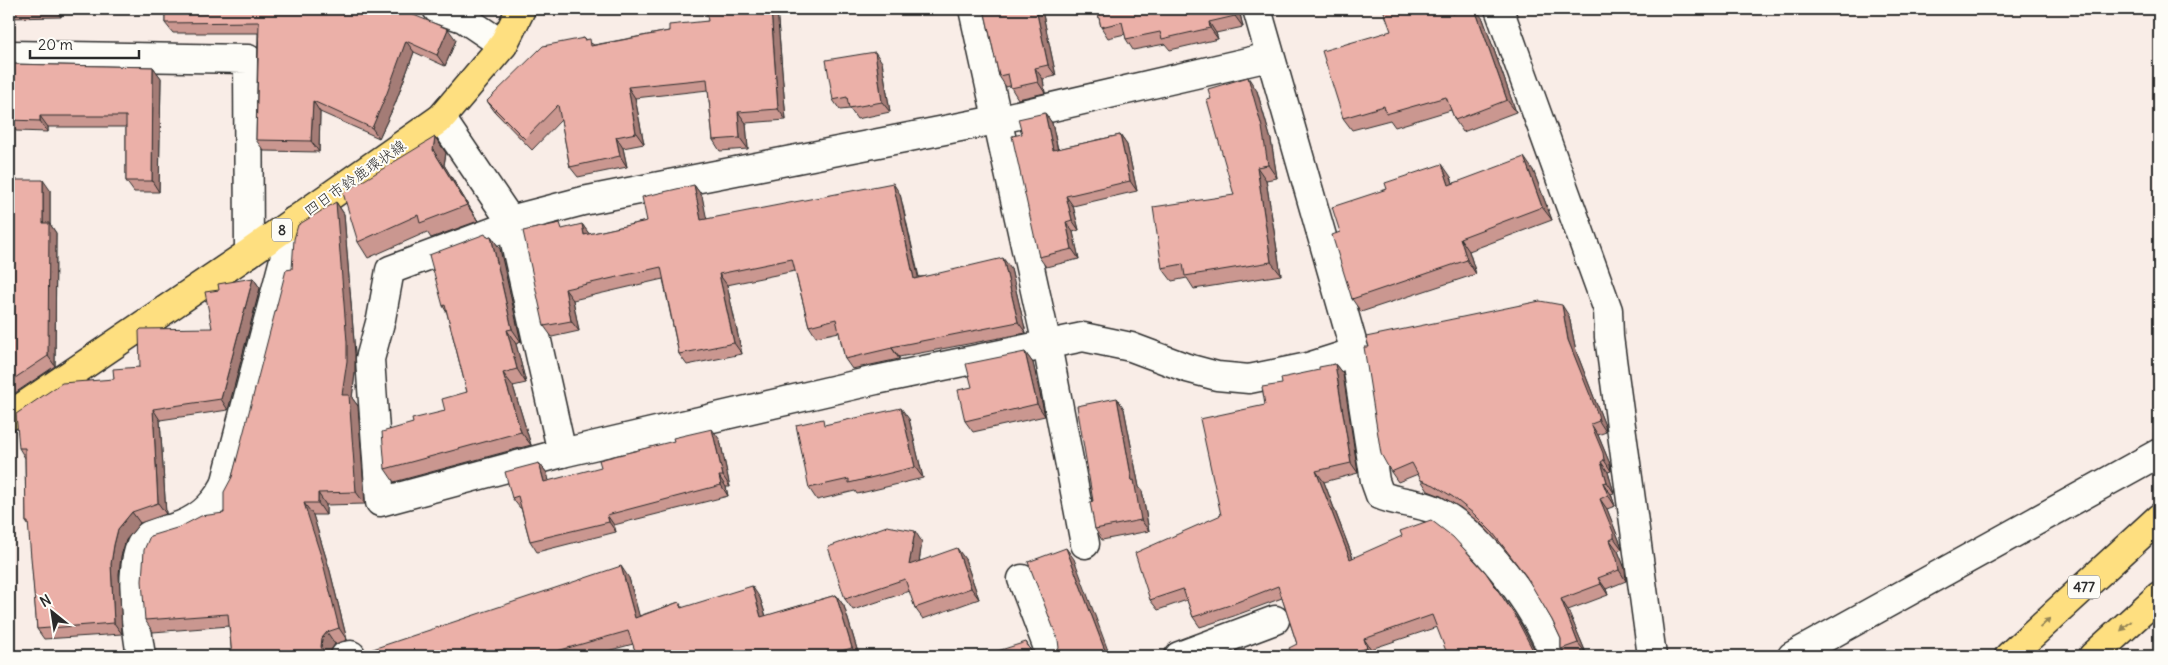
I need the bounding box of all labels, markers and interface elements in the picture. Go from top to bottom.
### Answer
scale bar [30,28,139,60]
text: 20 m [38,35,73,54]
street label: 四日市鈴鹿環状線 [300,135,409,220]
road number: 8 [272,218,292,242]
road number: 477 [2068,576,2100,598]
north arrow [28,588,78,638]
text: N [37,591,54,611]
one-way arrow [2039,617,2051,629]
one-way arrow [2121,620,2133,632]

